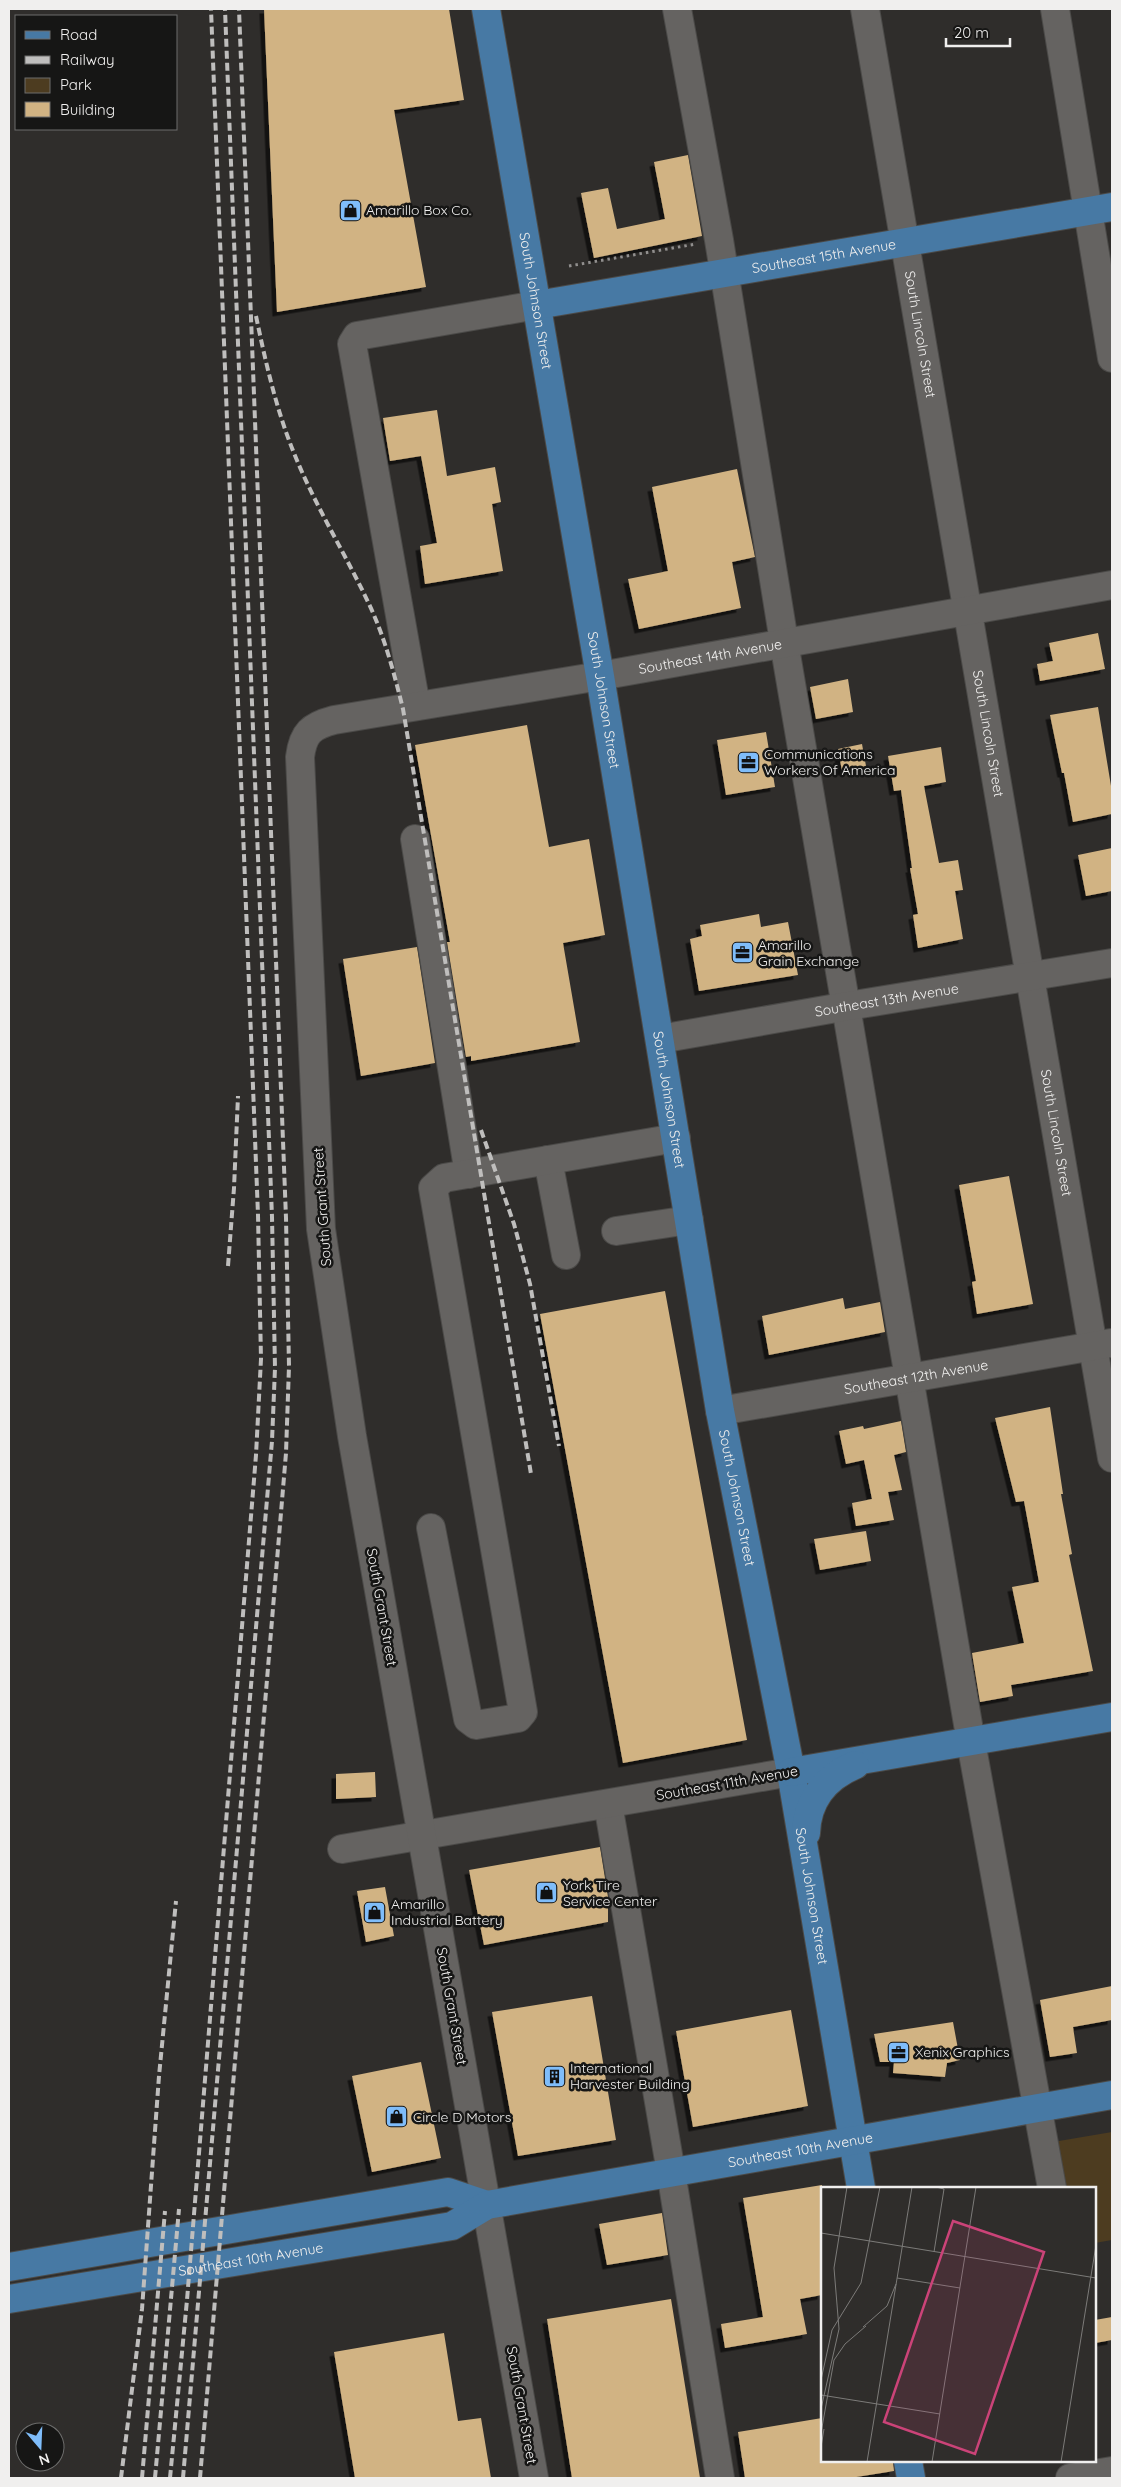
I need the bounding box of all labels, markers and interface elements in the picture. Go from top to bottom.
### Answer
legend [15,15,178,130]
scale bar [946,15,1010,47]
text: 20 m [954,23,989,42]
text: Road [60,25,97,44]
text: Railway [60,50,115,69]
text: Park [60,75,92,94]
text: Building [60,100,115,119]
shop icon: Amarillo Box Co. [338,198,362,222]
place label: Amarillo Box Co. [366,201,471,219]
street label: South Johnson Street [515,231,556,371]
street label: Southeast 15th Avenue [750,235,897,277]
street label: South Lincoln Street [901,269,940,399]
street label: South Johnson Street [584,630,624,770]
street label: Southeast 14th Avenue [637,635,783,678]
street label: South Lincoln Street [969,669,1008,799]
place label: Communications Workers Of America [764,745,895,779]
office icon: Communications Workers Of America [736,750,760,774]
place label: Amarillo Grain Exchange [758,936,859,970]
office icon: Amarillo Grain Exchange [730,941,754,965]
street label: Southeast 13th Avenue [813,979,960,1021]
street label: South Johnson Street [649,1030,689,1170]
street label: South Lincoln Street [1037,1068,1076,1198]
street label: South Grant Street [309,1147,335,1267]
street label: Southeast 12th Avenue [843,1356,990,1398]
street label: South Johnson Street [715,1428,759,1568]
street label: South Grant Street [363,1547,401,1667]
street label: Southeast 11th Avenue [655,1762,799,1804]
street label: South Johnson Street [791,1826,832,1966]
place label: York Tire Service Center [563,1876,658,1910]
shop icon: York Tire Service Center [535,1881,559,1905]
place label: Amarillo Industrial Battery [391,1895,503,1929]
shop icon: Amarillo Industrial Battery [363,1900,387,1924]
street label: South Grant Street [433,1946,471,2066]
office icon: Xenix Graphics [887,2040,911,2064]
place label: Xenix Graphics [915,2043,1010,2061]
place label: International Harvester Building [570,2059,690,2093]
building icon: International Harvester Building [542,2064,566,2088]
shop icon: Circle D Motors [385,2105,409,2129]
place label: Circle D Motors [413,2108,511,2126]
street label: Southeast 10th Avenue [727,2128,874,2171]
inset map [821,2187,1096,2462]
street label: Southeast 10th Avenue [177,2238,325,2280]
street label: South Grant Street [503,2345,541,2465]
north arrow [15,2422,65,2472]
text: N [36,2449,52,2469]

